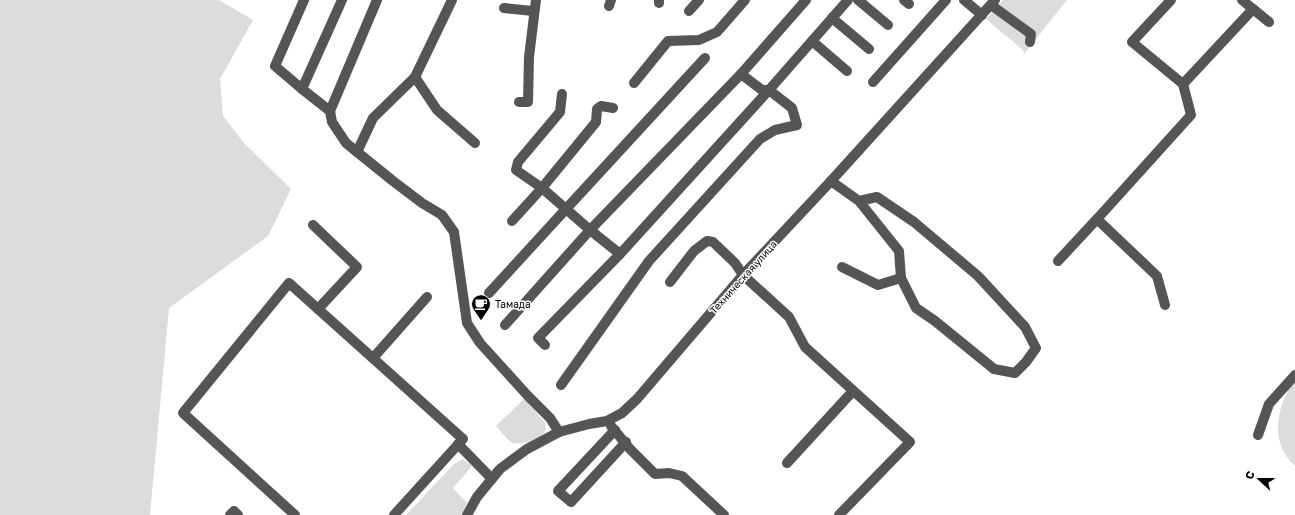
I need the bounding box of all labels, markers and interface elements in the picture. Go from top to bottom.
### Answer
street label: Техническая улица [707,238,779,316]
cafe icon: Тамада [470,293,492,321]
place label: Тамада [495,298,531,310]
north arrow [1239,459,1279,499]
text: С [1242,469,1257,481]

